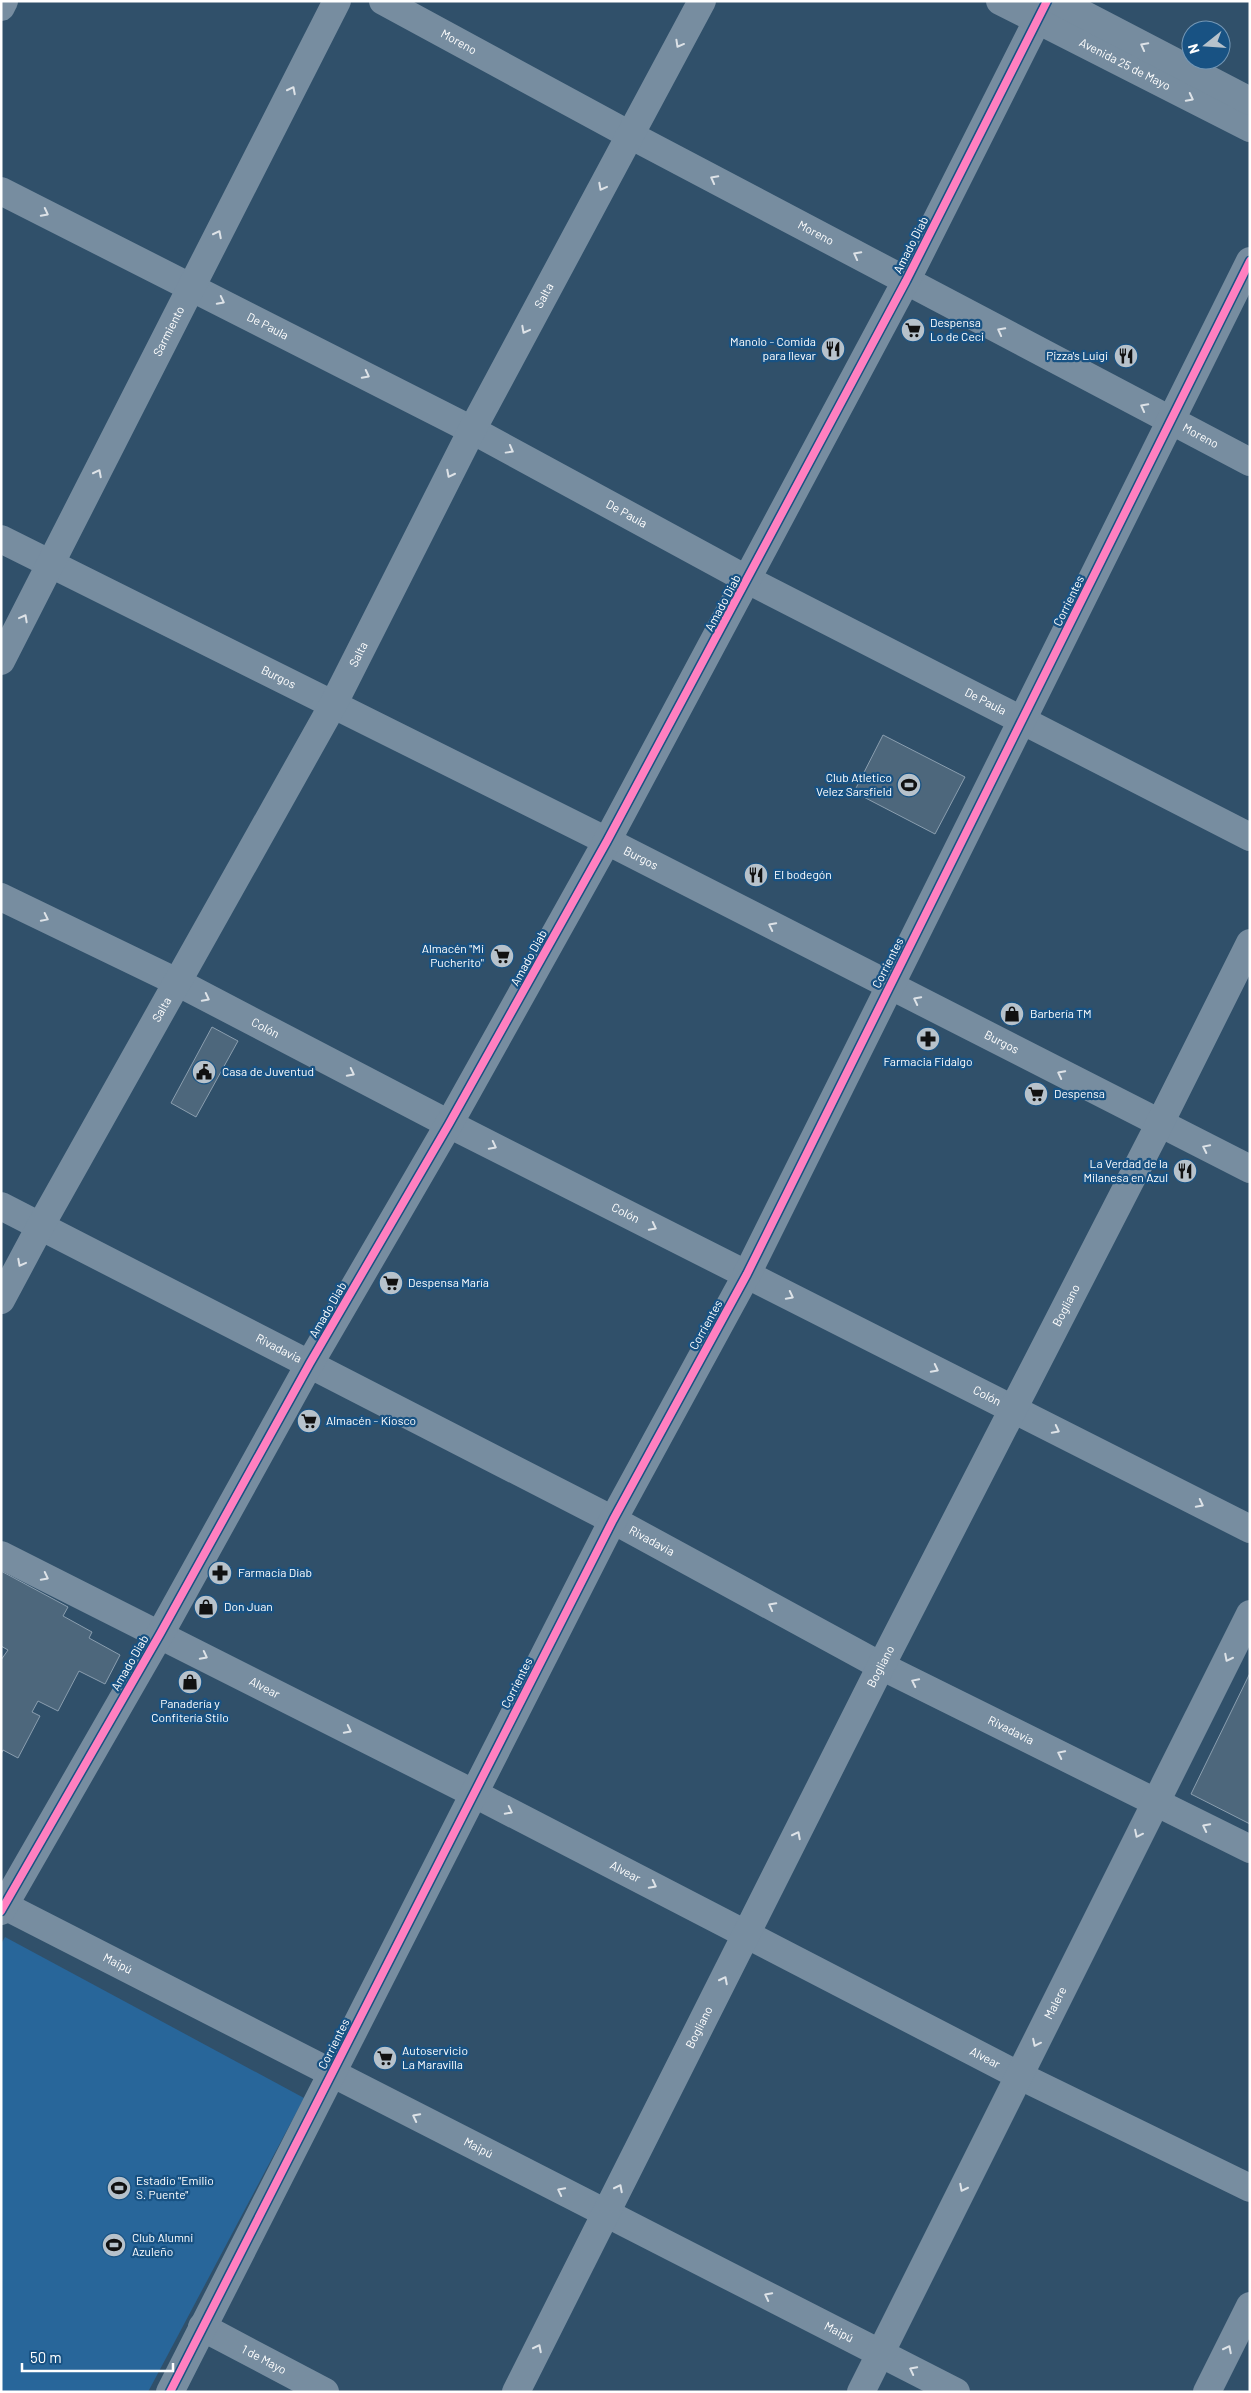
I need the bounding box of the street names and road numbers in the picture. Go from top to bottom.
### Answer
street label: Moreno [439,26,479,57]
street label: Avenida 25 de Mayo [1077,35,1173,92]
street label: Amado Diab [890,214,930,275]
street label: Moreno [796,217,837,247]
street label: Salta [531,280,556,310]
street label: Sarmiento [149,304,186,358]
street label: De Paula [245,309,291,342]
street label: Moreno [1181,420,1221,450]
street label: De Paula [604,496,650,530]
street label: Amado Diab [701,572,743,633]
street label: Corrientes [1050,573,1086,628]
street label: Salta [345,639,370,669]
street label: Burgos [259,662,299,691]
street label: De Paula [963,684,1009,717]
street label: Burgos [622,843,661,872]
street label: Amado Diab [507,927,549,988]
street label: Corrientes [868,935,906,990]
street label: Salta [148,994,174,1024]
street label: Colón [249,1014,282,1040]
street label: Burgos [982,1027,1022,1056]
street label: Colón [610,1199,642,1225]
street label: Amado Diab [306,1279,349,1340]
street label: Bogliano [1049,1282,1082,1328]
street label: Corrientes [686,1297,725,1352]
street label: Rivadavia [254,1330,304,1365]
street label: Colón [971,1382,1004,1408]
street label: Rivadavia [627,1522,677,1558]
street label: Amado Diab [108,1632,151,1693]
street label: Bogliano [863,1643,896,1690]
street label: Corrientes [497,1655,535,1710]
street label: Alvear [247,1673,283,1701]
street label: Rivadavia [986,1712,1037,1747]
street label: Alvear [608,1857,644,1885]
street label: Maipú [101,1949,135,1976]
street label: Malere [1041,1984,1069,2021]
street label: Bogliano [682,2004,715,2050]
street label: Corrientes [314,2016,352,2071]
street label: Alvear [968,2043,1004,2071]
street label: Maipú [462,2134,496,2160]
street label: Maipú [822,2318,856,2345]
street label: 1 de Mayo [240,2341,289,2376]

